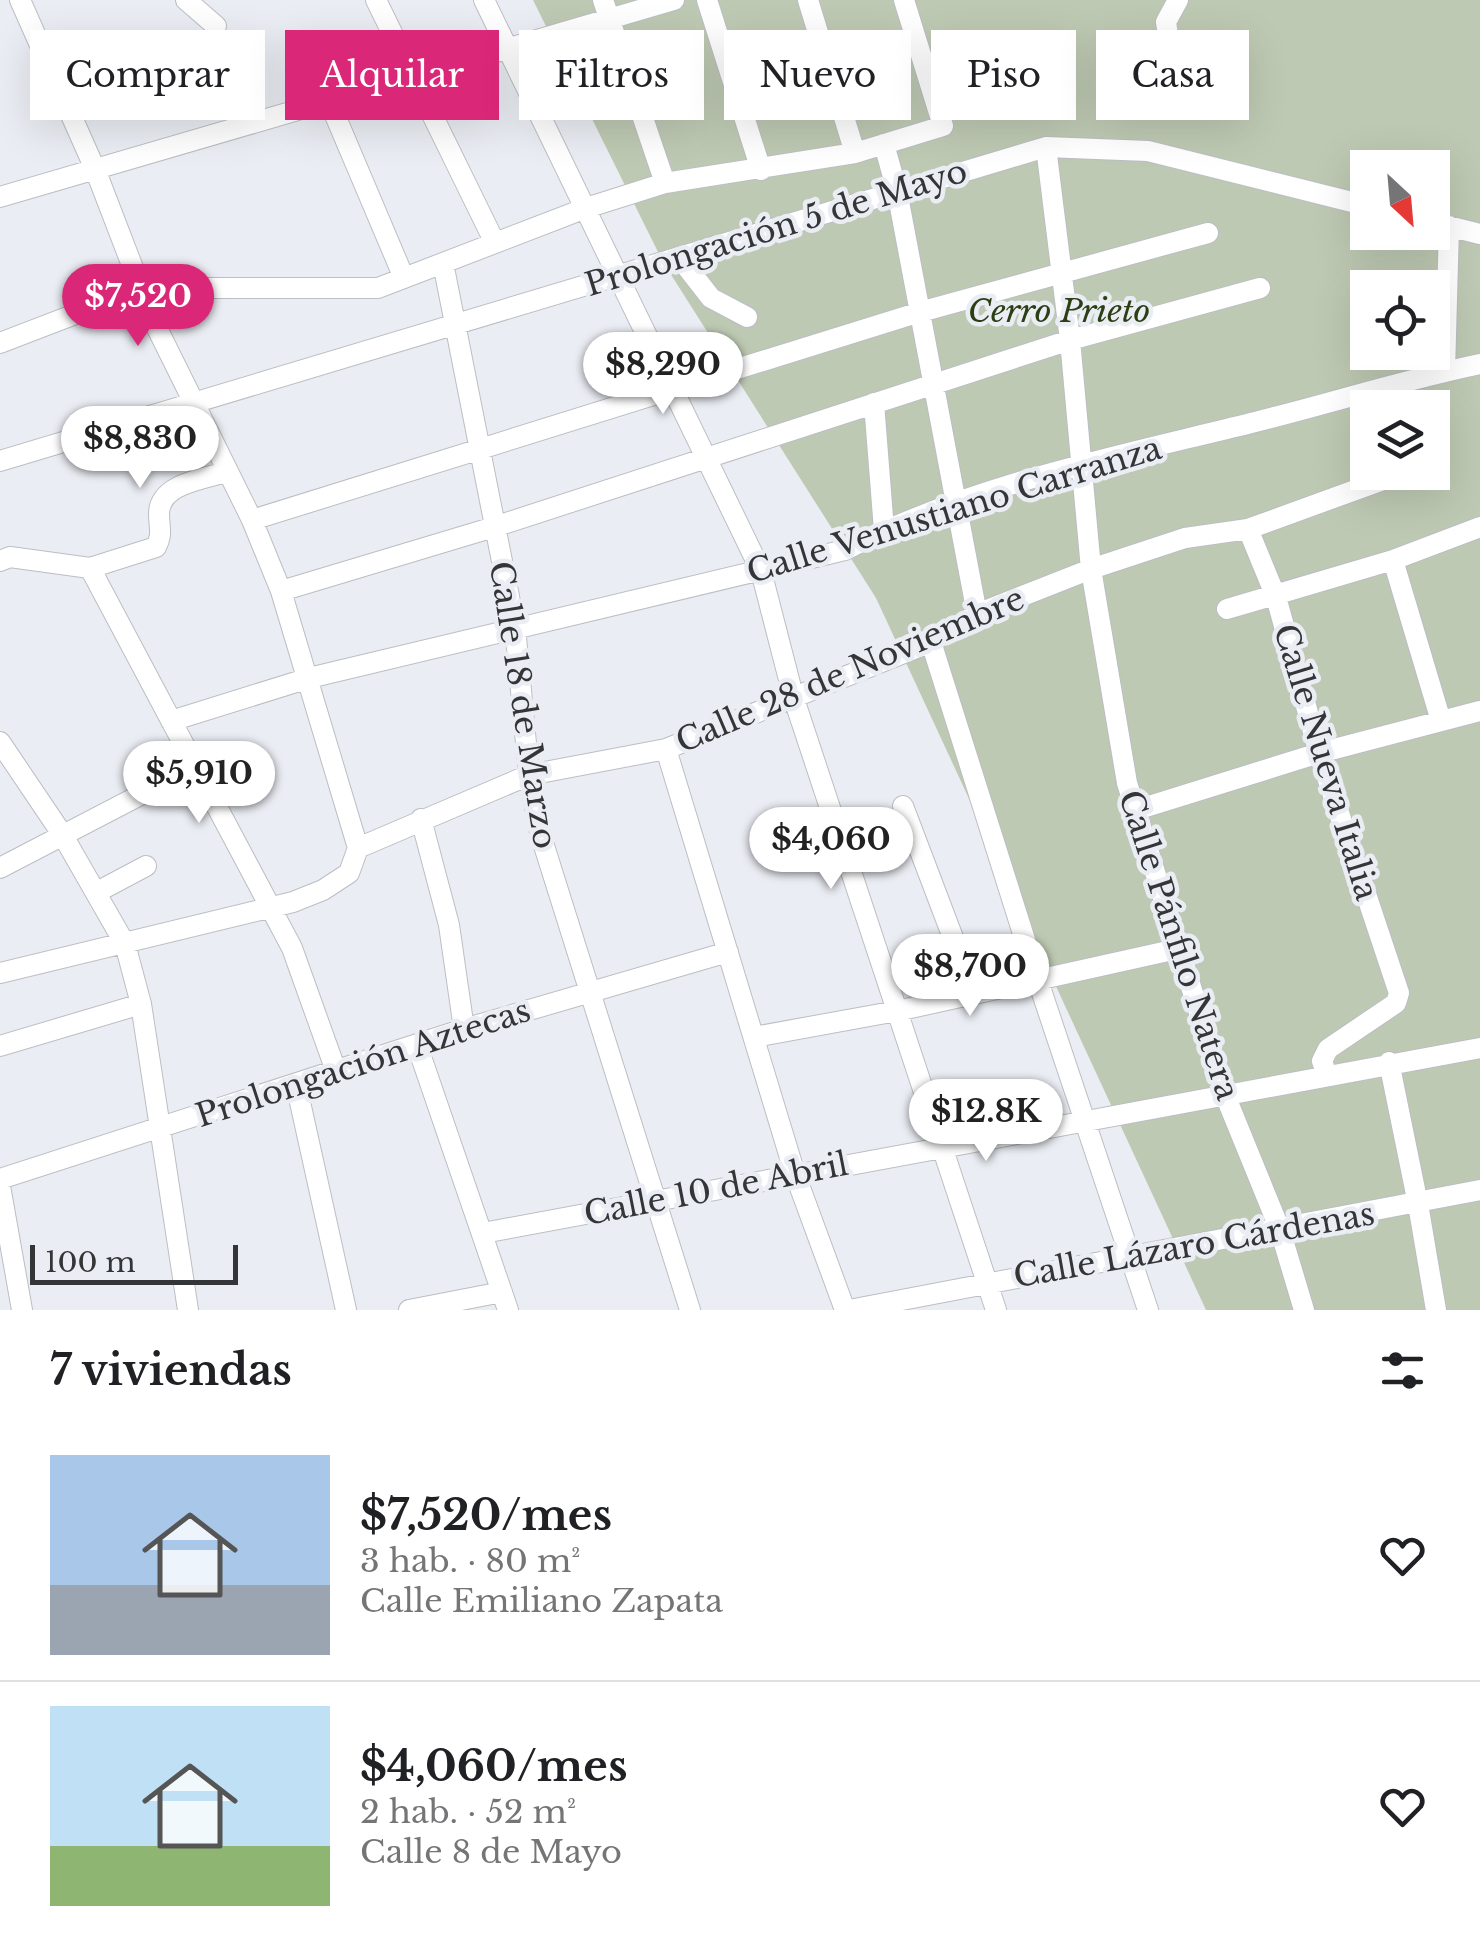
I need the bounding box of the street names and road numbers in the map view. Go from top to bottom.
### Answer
street label: Prolongación 5 de Mayo [580,151,972,305]
street label: Calle Venustiano Carranza [742,428,1166,592]
street label: Calle 18 de Marzo [481,559,565,851]
street label: Calle 28 de Noviembre [670,578,1030,762]
street label: Calle Nueva Italia [1265,619,1387,905]
street label: Calle Pánfilo Natera [1110,785,1248,1105]
street label: Prolongación Aztecas [191,990,535,1136]
street label: Calle 10 de Abril [581,1144,851,1234]
street label: Calle Lázaro Cárdenas [1010,1194,1378,1296]

